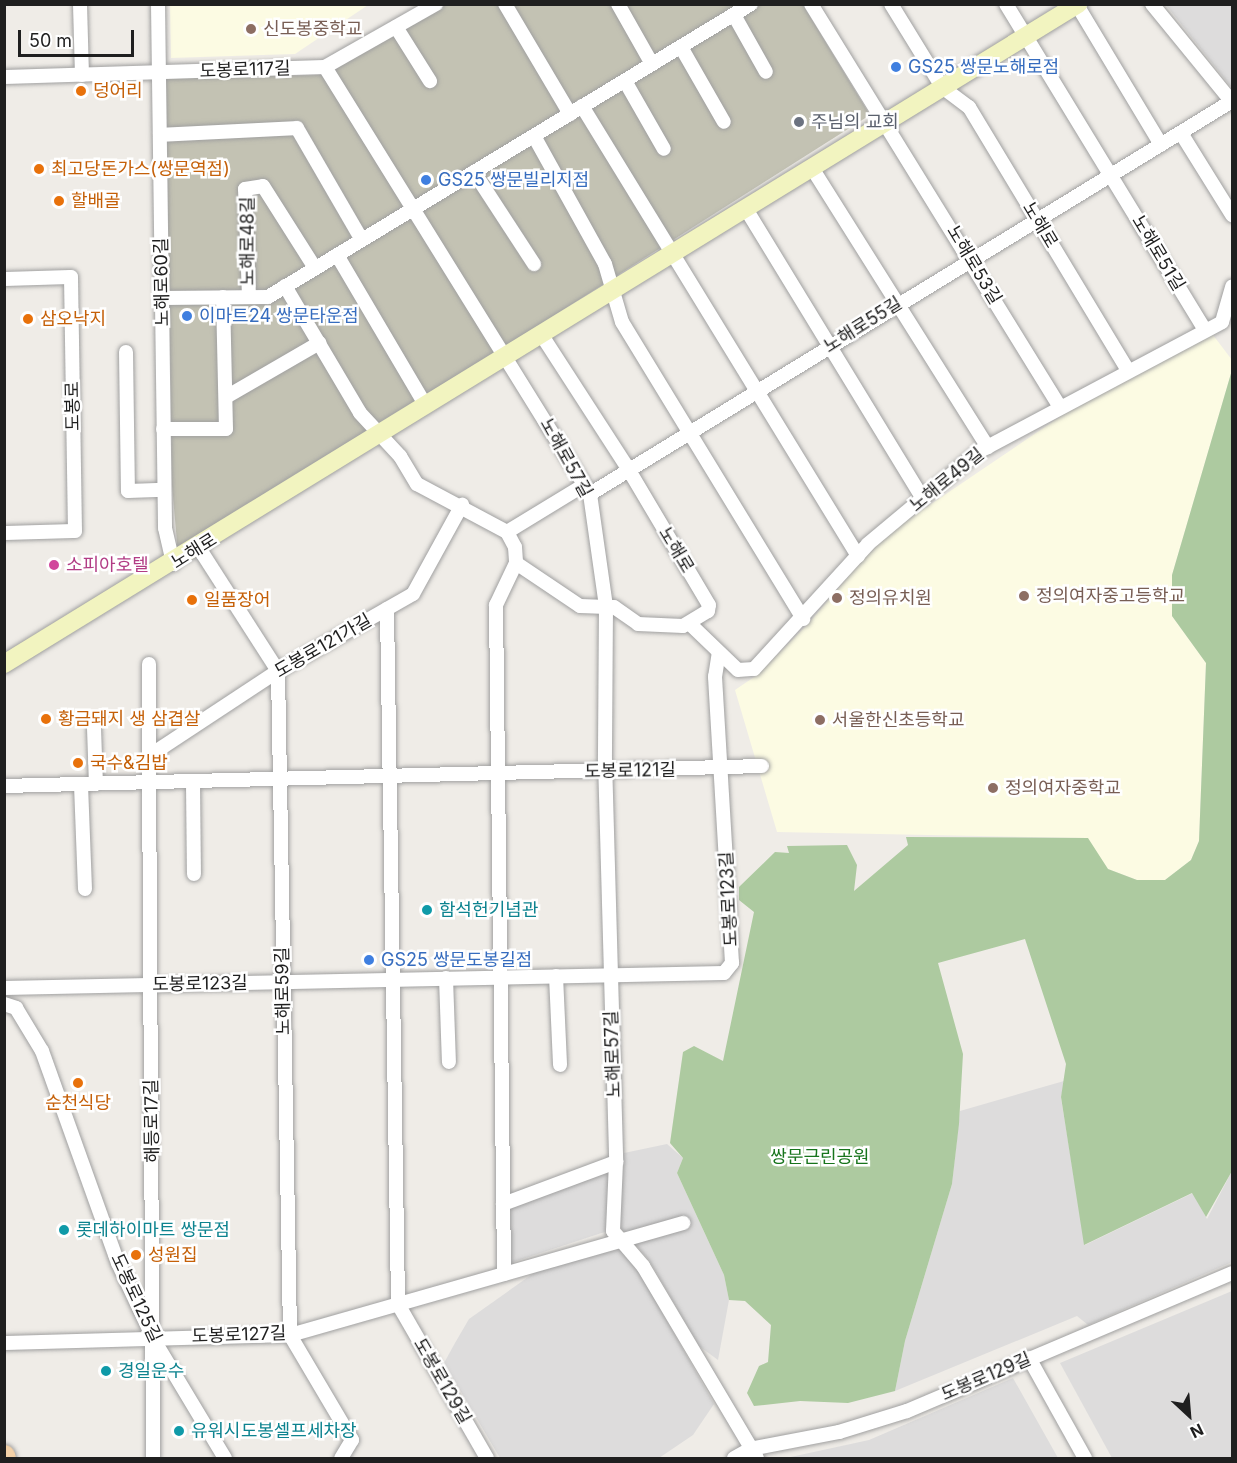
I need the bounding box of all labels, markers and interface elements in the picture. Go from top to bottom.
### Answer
scale bar [21,18,136,56]
place label: 신도봉중학교 [263,18,362,40]
marker: 신도봉중학교 [244,22,258,36]
text: 50 m [29,30,72,51]
place label: GS25 쌍문노해로점 [908,56,1059,78]
street label: 도봉로117길 [199,58,291,82]
marker: GS25 쌍문노해로점 [889,60,903,74]
place label: 덩어리 [93,80,143,102]
marker: 덩어리 [74,84,88,98]
place label: 주님의 교회 [811,111,899,133]
marker: 주님의 교회 [792,115,806,129]
place label: 최고당돈가스(쌍문역점) [51,158,230,180]
marker: 최고당돈가스(쌍문역점) [32,162,46,176]
place label: GS25 쌍문빌리지점 [438,169,589,191]
marker: GS25 쌍문빌리지점 [419,173,433,187]
place label: 할배골 [71,190,121,212]
marker: 할배골 [52,194,66,208]
street label: 노해로48길 [237,196,259,286]
street label: 노해로 [1018,198,1062,252]
street label: 노해로51길 [1127,211,1189,295]
street label: 노해로53길 [942,222,1006,308]
street label: 노해로60길 [150,237,174,327]
street label: 노해로55길 [820,292,906,358]
place label: 이마트24 쌍문타운점 [199,305,359,327]
place label: 삼오낙지 [40,308,106,330]
marker: 이마트24 쌍문타운점 [180,309,194,323]
marker: 삼오낙지 [21,312,35,326]
street label: 도봉로 [62,381,84,431]
street label: 노해로57길 [535,415,597,501]
street label: 노해로49길 [906,444,988,516]
street label: 노해로 [654,523,698,577]
street label: 노해로 [167,529,221,573]
place label: 소피아호텔 [66,554,149,576]
marker: 소피아호텔 [47,558,61,572]
place label: 정의여자중고등학교 [1036,585,1185,607]
place label: 정의유치원 [849,587,932,609]
place label: 일품장어 [204,589,270,611]
marker: 정의여자중고등학교 [1017,589,1031,603]
marker: 정의유치원 [830,591,844,605]
marker: 일품장어 [185,593,199,607]
street label: 도봉로121가길 [271,610,375,682]
place label: 황금돼지 생 삼겹살 [58,708,201,730]
place label: 서울한신초등학교 [832,709,964,731]
marker: 황금돼지 생 삼겹살 [39,712,53,726]
marker: 서울한신초등학교 [813,713,827,727]
place label: 국수&김밥 [90,752,168,774]
marker: 국수&김밥 [71,756,85,770]
street label: 도봉로121길 [584,759,676,783]
place label: 정의여자중학교 [1005,777,1121,799]
marker: 정의여자중학교 [986,781,1000,795]
street label: 도봉로123길 [716,851,742,947]
place label: 함석헌기념관 [439,899,538,921]
marker: 함석헌기념관 [420,903,434,917]
street label: 노해로59길 [271,947,295,1035]
place label: GS25 쌍문도봉길점 [381,949,532,971]
marker: GS25 쌍문도봉길점 [362,953,376,967]
street label: 도봉로123길 [152,972,248,996]
street label: 노해로57길 [601,1010,625,1098]
marker: 순천식당 [71,1076,85,1090]
street label: 해등로17길 [140,1079,164,1163]
place label: 순천식당 [45,1092,111,1114]
park label: 쌍문근린공원 [770,1146,870,1168]
place label: 롯데하이마트 쌍문점 [76,1219,230,1241]
marker: 롯데하이마트 쌍문점 [57,1223,71,1237]
place label: 성원집 [148,1244,198,1266]
marker: 성원집 [129,1248,143,1262]
street label: 도봉로125길 [106,1250,166,1346]
street label: 도봉로127길 [191,1323,287,1347]
street label: 도봉로129길 [409,1334,475,1428]
street label: 도봉로129길 [938,1348,1034,1406]
place label: 경일운수 [118,1360,184,1382]
marker: 경일운수 [99,1364,113,1378]
north arrow [1159,1385,1219,1445]
place label: 유워시도봉셀프세차장 [191,1420,357,1442]
text: N [1187,1420,1207,1443]
marker: 유워시도봉셀프세차장 [172,1424,186,1438]

